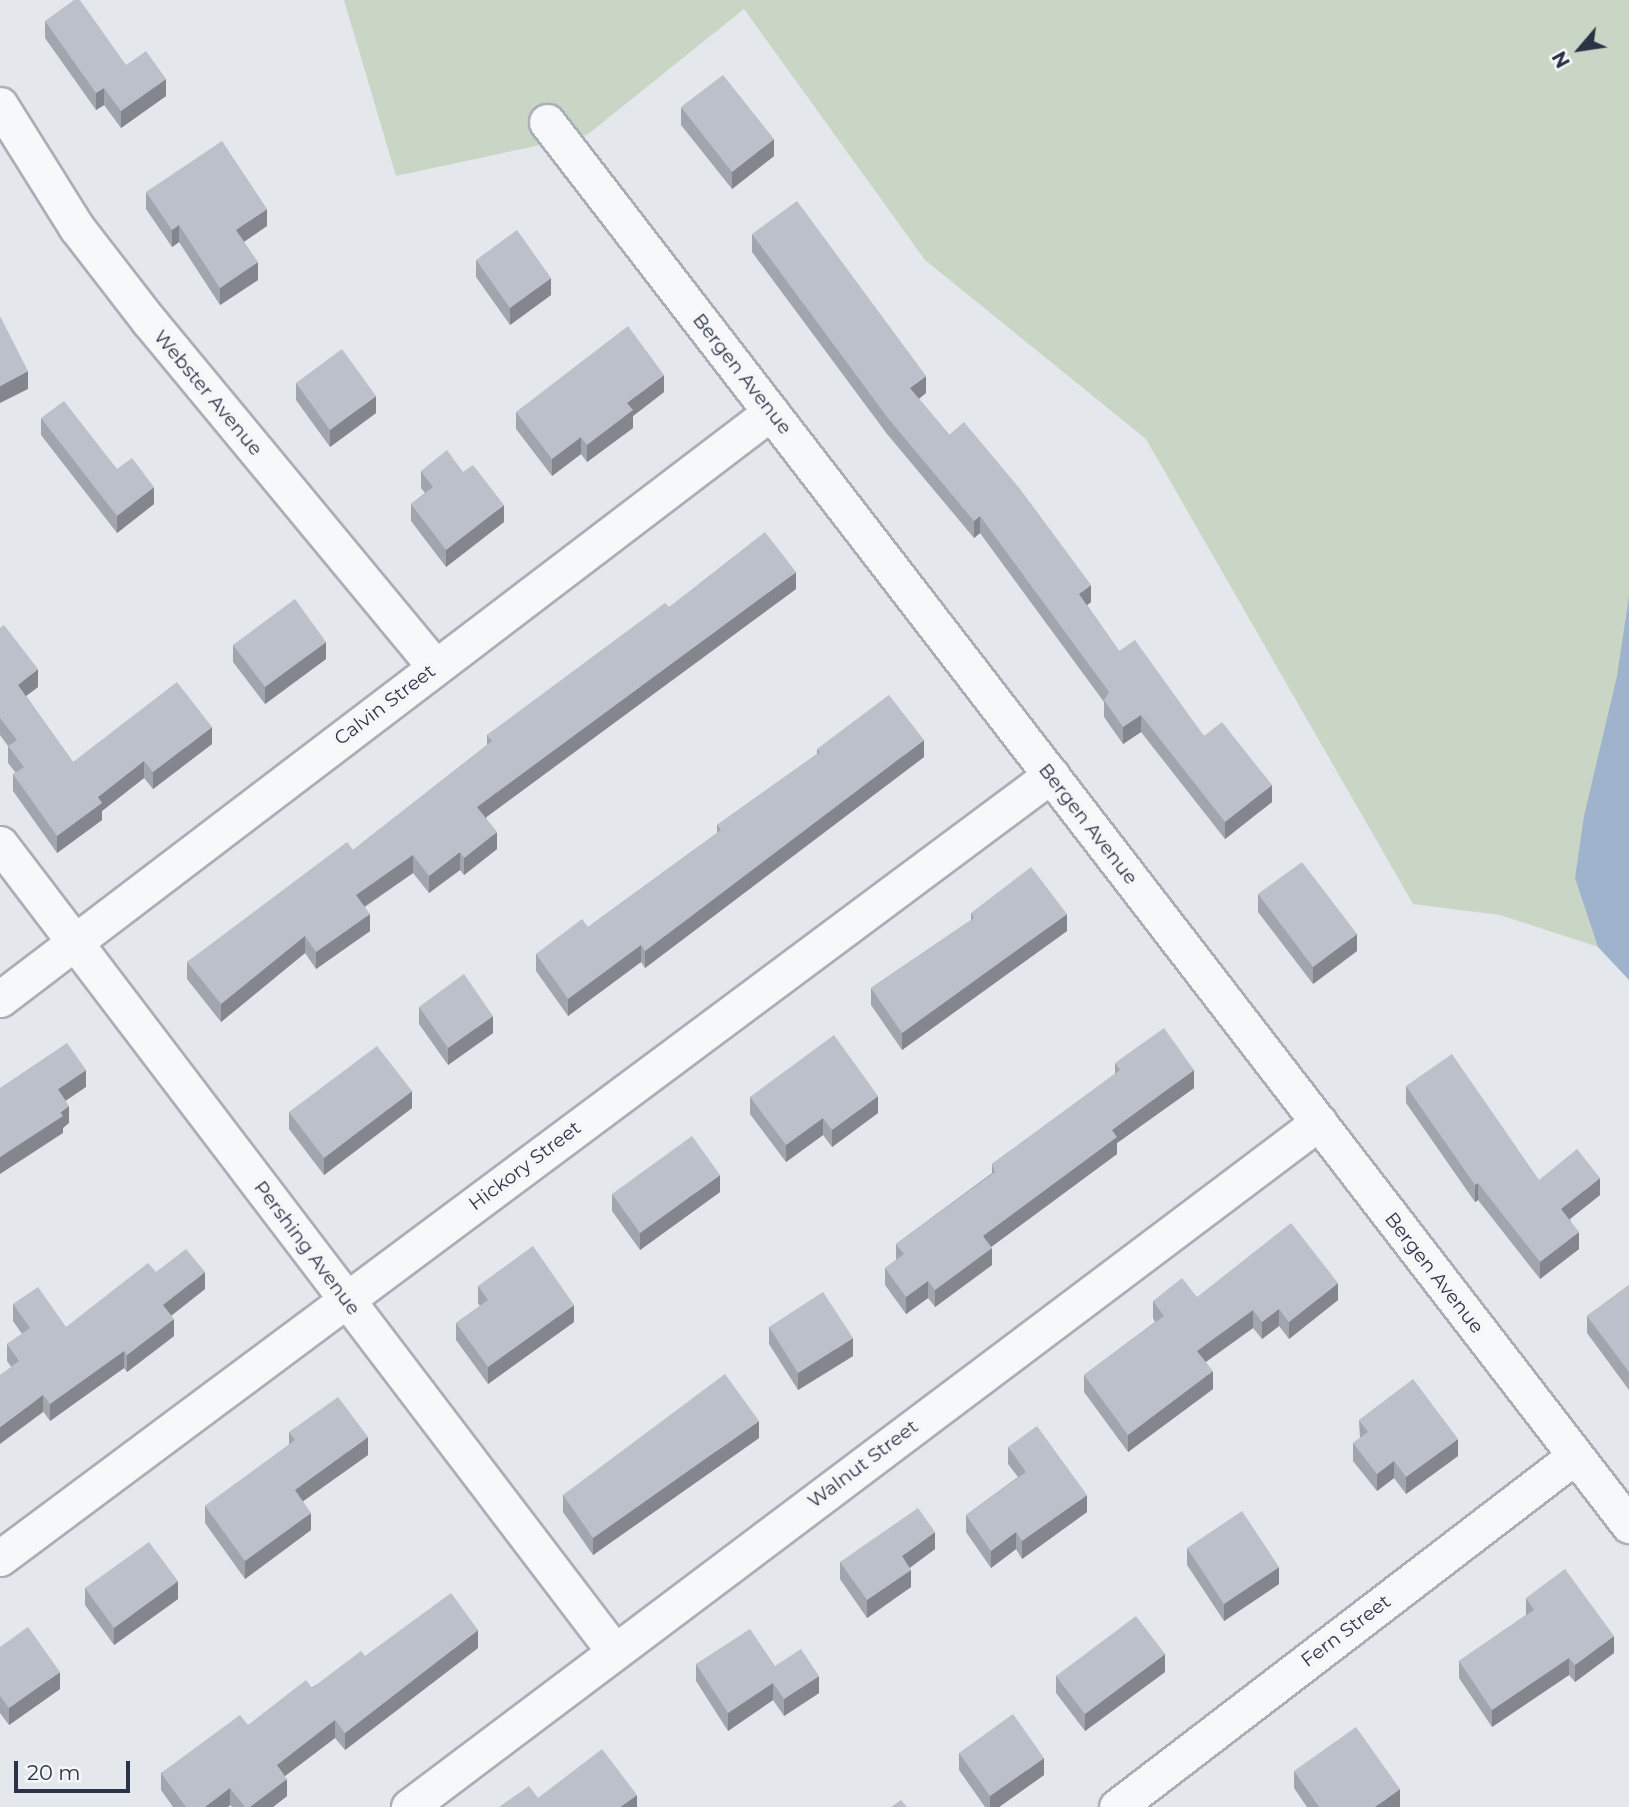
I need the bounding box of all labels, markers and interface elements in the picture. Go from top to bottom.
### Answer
north arrow [1545,14,1615,84]
text: N [1547,47,1575,72]
street label: Bergen Avenue [688,309,796,439]
street label: Webster Avenue [149,326,267,460]
street label: Calvin Street [330,660,440,750]
street label: Bergen Avenue [1034,759,1142,889]
street label: Hickory Street [465,1117,585,1215]
street label: Pershing Avenue [249,1176,365,1320]
street label: Bergen Avenue [1380,1208,1488,1338]
street label: Walnut Street [803,1415,923,1513]
street label: Fern Street [1297,1590,1395,1672]
scale bar [18,1748,133,1792]
text: 20 m [27,1760,81,1785]

